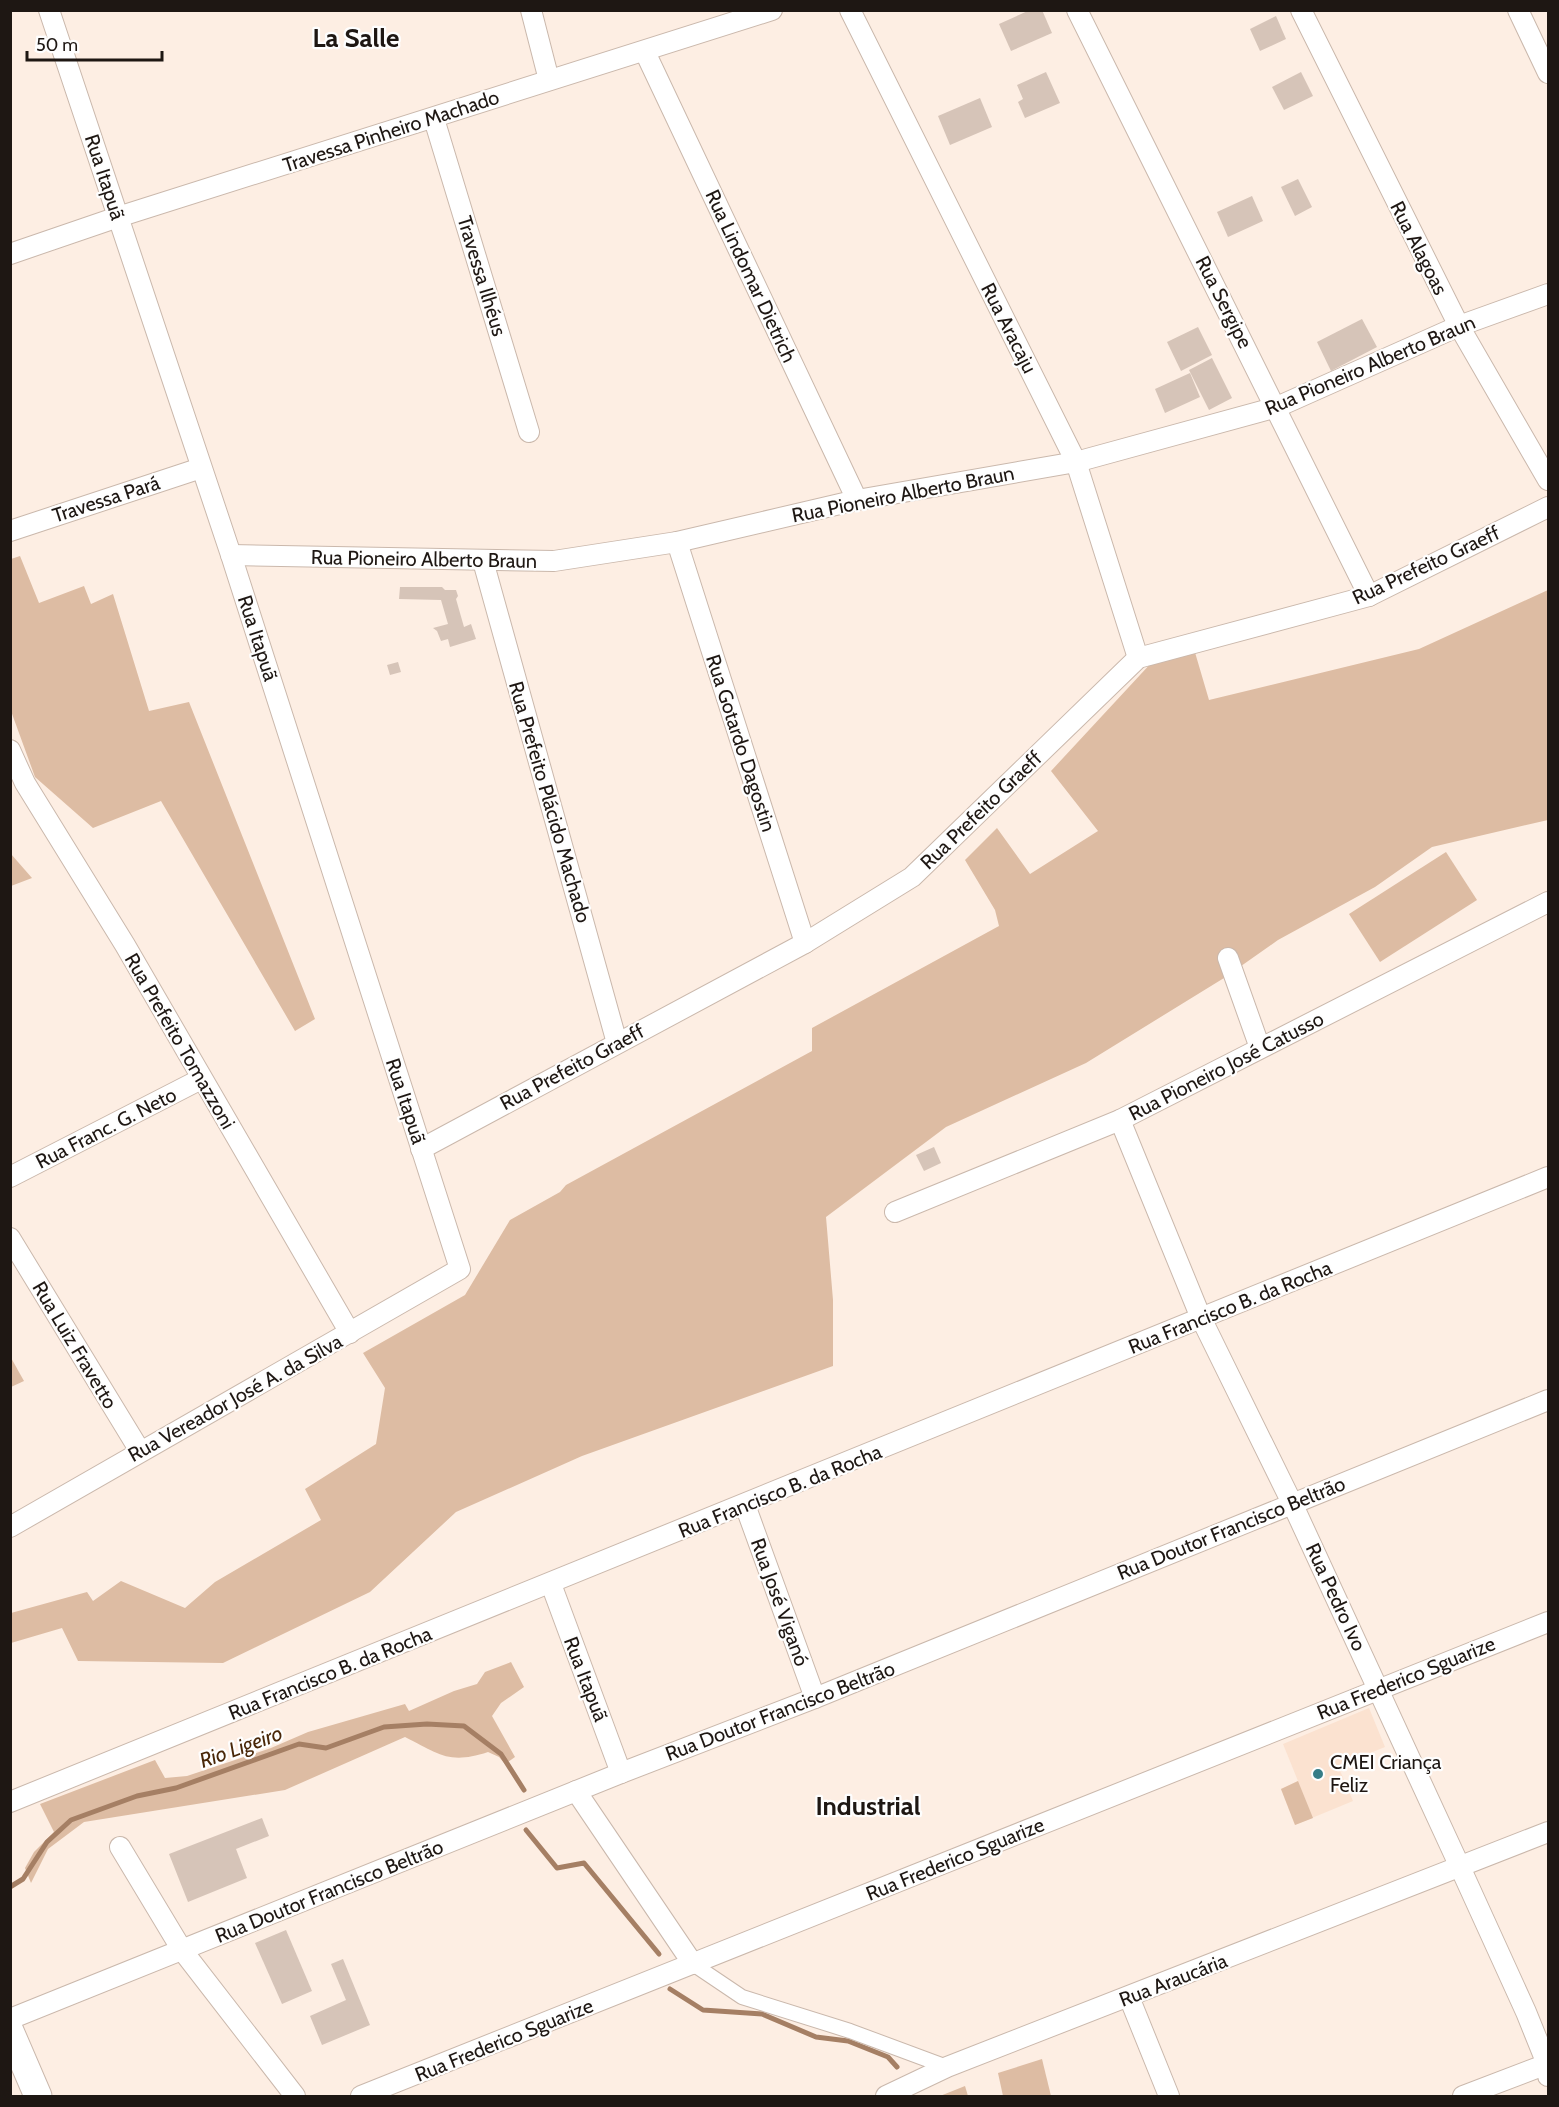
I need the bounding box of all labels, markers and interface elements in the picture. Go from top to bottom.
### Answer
district label: La Salle [313,22,399,54]
scale bar [27,24,162,62]
text: 50 m [36,34,78,56]
street label: Travessa Pinheiro Machado [280,85,502,177]
street label: Rua Itapuã [80,131,130,223]
street label: Rua Lindomar Dietrich [700,186,802,366]
street label: Rua Alagoas [1385,197,1453,299]
street label: Travessa Ilhéus [452,213,512,339]
street label: Rua Sergipe [1190,252,1258,352]
street label: Rua Aracaju [976,279,1042,377]
street label: Rua Pioneiro Alberto Braun [1261,310,1479,420]
street label: Rua Pioneiro Alberto Braun [790,461,1016,527]
street label: Travessa Pará [49,470,163,528]
street label: Rua Prefeito Graeff [1349,520,1504,610]
street label: Rua Pioneiro Alberto Braun [311,545,537,573]
street label: Rua Itapuã [233,592,283,684]
street label: Rua Gotardo Dagostin [701,651,781,835]
street label: Rua Prefeito Plácido Machado [504,679,596,925]
street label: Rua Prefeito Graeff [915,746,1047,874]
street label: Rua Prefeito Tomazzoni [120,949,240,1133]
street label: Rua Pioneiro José Catusso [1125,1006,1327,1126]
street label: Rua Prefeito Graeff [496,1019,648,1115]
street label: Rua Itapuã [381,1055,431,1147]
street label: Rua Franc. G. Neto [32,1082,180,1174]
street label: Rua Francisco B. da Rocha [1125,1255,1335,1359]
street label: Rua Luiz Fravetto [28,1277,122,1413]
street label: Rua Vereador José A. da Silva [124,1329,347,1467]
street label: Rua Francisco B. da Rocha [675,1439,885,1543]
street label: Rua Doutor Francisco Beltrão [1114,1471,1348,1585]
street label: Rua José Viganó [746,1535,814,1669]
street label: Rua Pedro Ivo [1301,1539,1371,1655]
street label: Rua Francisco B. da Rocha [225,1621,435,1725]
street label: Rua Frederico Sguarize [1313,1631,1499,1725]
street label: Rua Itapuã [559,1633,613,1725]
street label: Rua Doutor Francisco Beltrão [662,1656,898,1766]
water label: Rio Ligeiro [196,1720,286,1773]
place label: CMEI Criança Feliz [1330,1750,1442,1797]
marker: CMEI Criança Feliz [1311,1767,1325,1781]
district label: Industrial [815,1790,921,1822]
street label: Rua Frederico Sguarize [862,1812,1048,1906]
street label: Rua Doutor Francisco Beltrão [212,1834,446,1948]
street label: Rua Araucária [1116,1948,1231,2012]
street label: Rua Frederico Sguarize [411,1993,597,2087]

